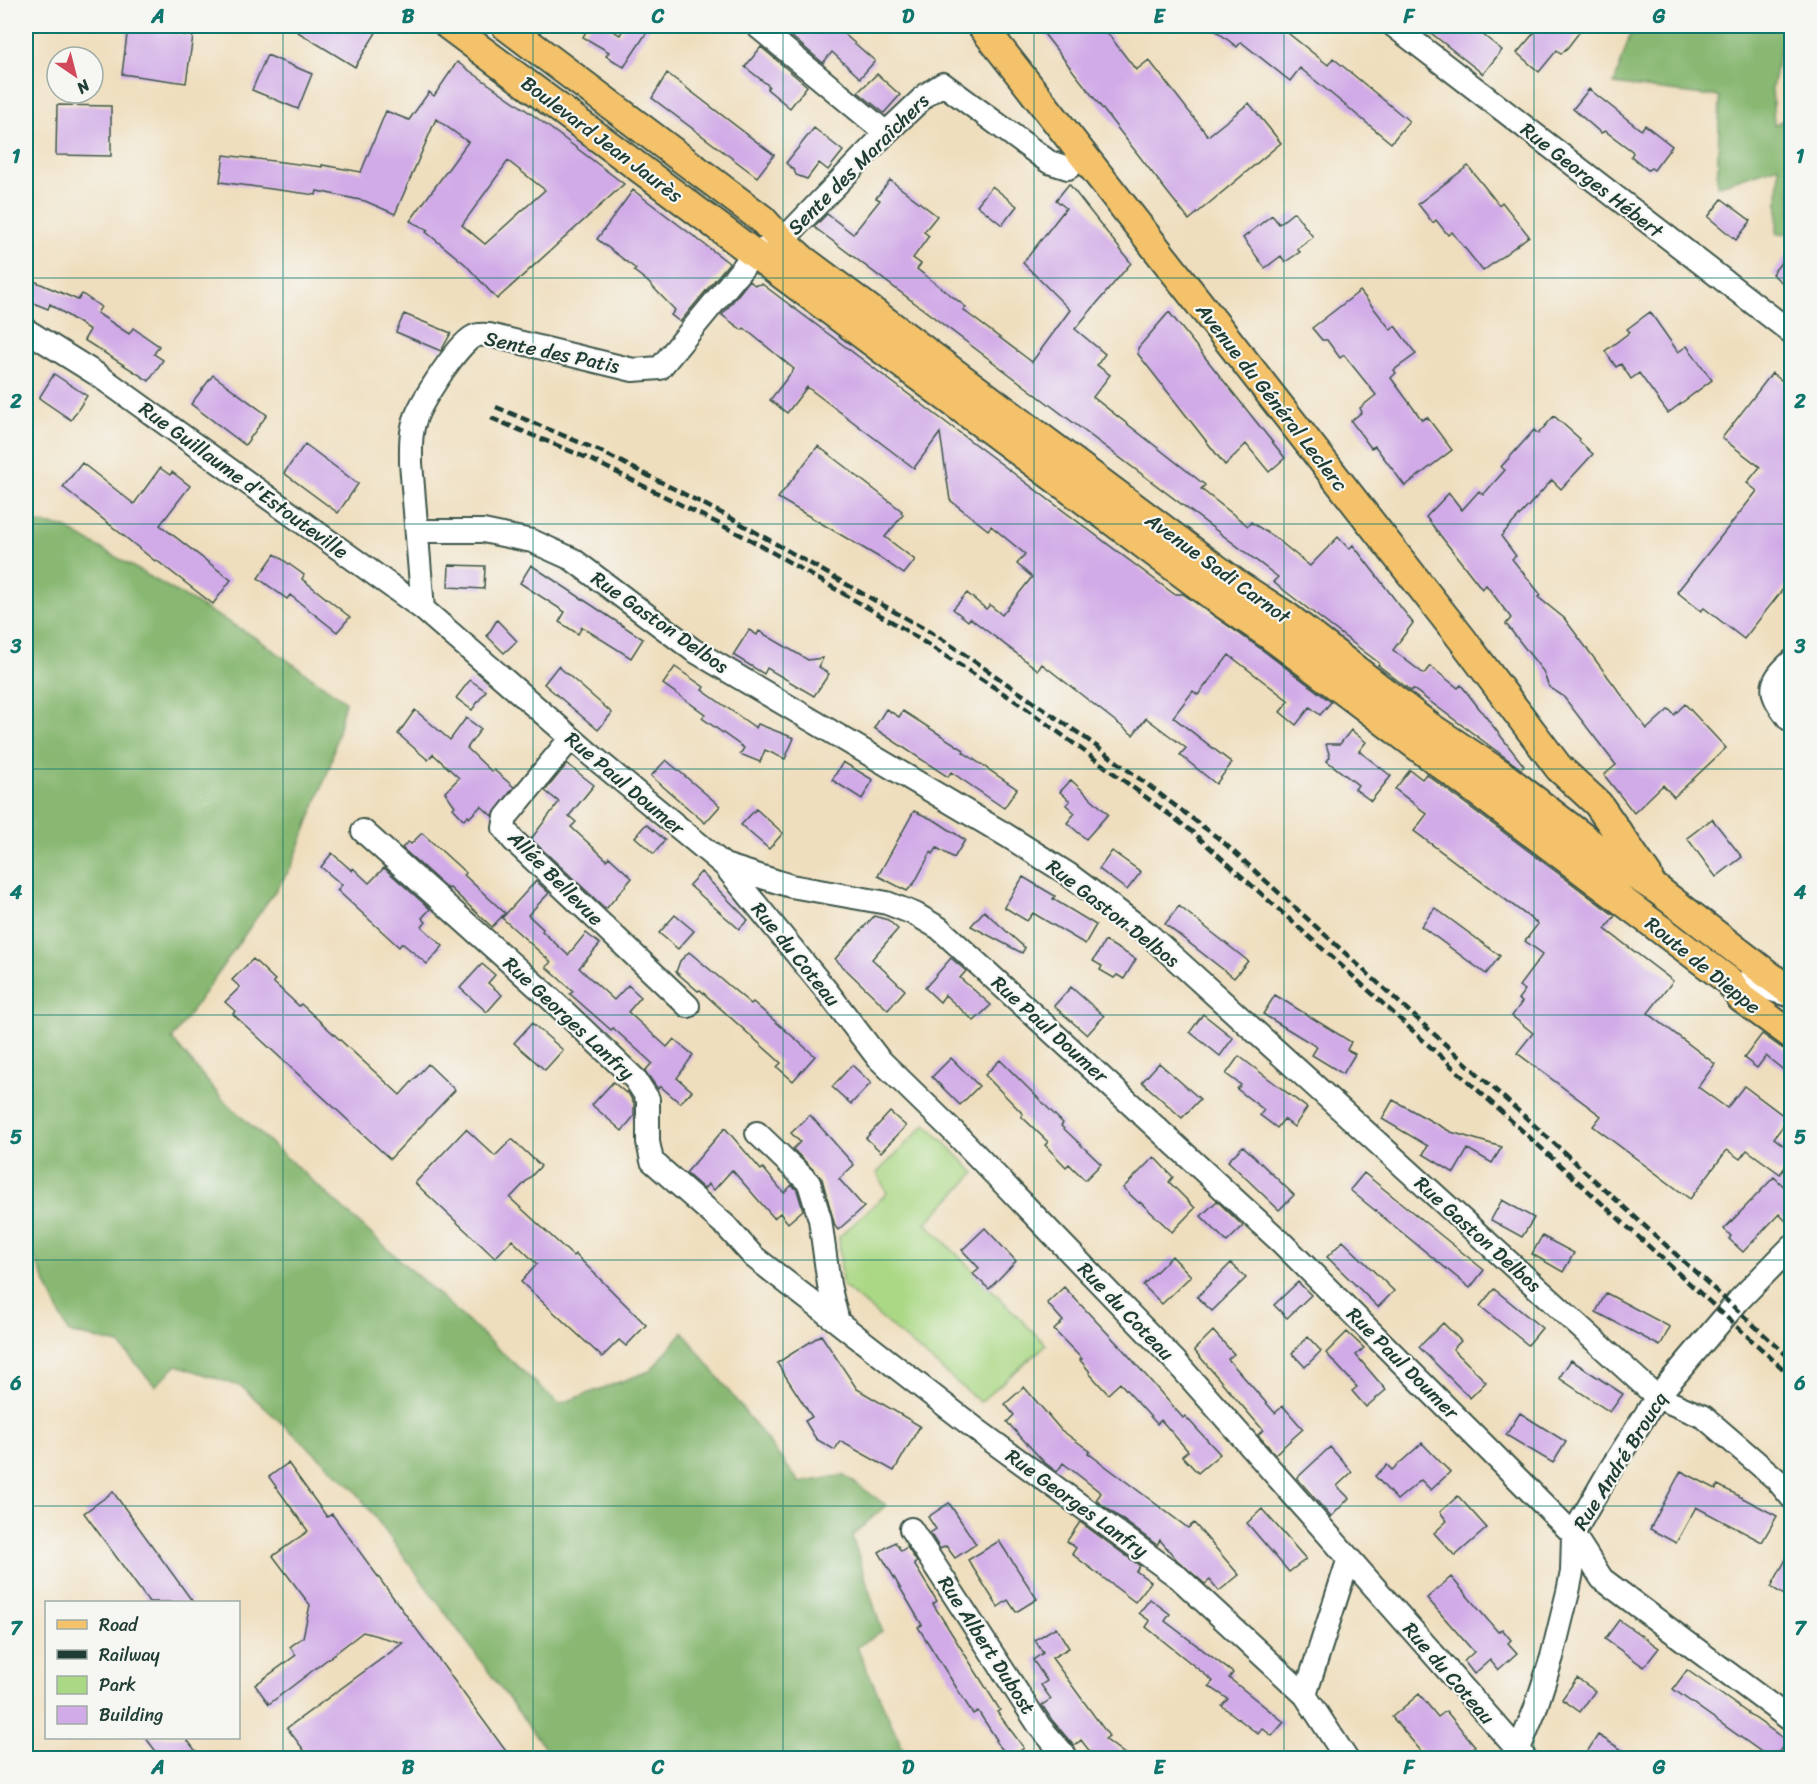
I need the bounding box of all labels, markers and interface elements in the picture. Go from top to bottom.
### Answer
text: A [150,0,165,34]
text: B [402,0,415,34]
text: C [651,0,665,34]
text: D [902,0,915,34]
text: E [1153,0,1166,34]
text: F [1403,0,1416,34]
text: G [1652,0,1666,34]
north arrow [45,45,105,105]
street label: Boulevard Jean Jaurès [513,67,691,213]
text: N [70,71,97,102]
street label: Sente des Maraîchers [779,84,938,244]
street label: Rue Georges Hébert [1512,113,1672,248]
text: 1 [12,139,21,174]
text: 1 [1796,139,1805,174]
street label: Avenue du Général Leclerc [1186,295,1357,499]
street label: Sente des Patis [481,321,623,384]
text: 2 [9,384,22,419]
text: 2 [1793,384,1806,419]
street label: Rue Guillaume d'Estouteville [131,392,356,569]
street label: Avenue Sadi Carnot [1137,503,1299,634]
street label: Rue Gaston Delbos [583,562,737,684]
text: 3 [10,629,22,664]
text: 3 [1794,629,1806,664]
street label: Rue Paul Doumer [557,722,693,845]
street label: Allée Bellevue [499,821,612,935]
street label: Rue Gaston Delbos [1038,850,1188,977]
text: 4 [9,875,23,910]
text: 4 [1793,875,1807,910]
street label: Rue du Coteau [742,894,849,1015]
street label: Route de Dieppe [1637,907,1769,1023]
street label: Rue Georges Lanfry [495,948,643,1090]
street label: Rue Paul Doumer [983,967,1117,1093]
text: 5 [10,1120,22,1155]
text: 5 [1794,1120,1806,1155]
street label: Rue Gaston Delbos [1406,1167,1550,1302]
street label: Rue du Coteau [1069,1253,1183,1369]
street label: Rue Paul Doumer [1338,1299,1468,1429]
text: 6 [9,1366,22,1401]
text: 6 [1793,1366,1806,1401]
street label: Rue André Broucq [1564,1385,1677,1537]
street label: Rue Georges Lanfry [998,1439,1156,1568]
street label: Rue Albert Dubost [928,1569,1045,1722]
legend [45,1601,240,1739]
text: Road [99,1609,139,1641]
text: 7 [10,1611,23,1646]
text: 7 [1794,1611,1807,1646]
street label: Rue du Coteau [1394,1614,1504,1733]
text: Railway [99,1639,161,1671]
text: Park [99,1669,136,1701]
text: Building [99,1699,163,1731]
text: A [150,1750,165,1784]
text: B [402,1750,415,1784]
text: C [651,1750,665,1784]
text: D [902,1750,915,1784]
text: E [1153,1750,1166,1784]
text: F [1403,1750,1416,1784]
text: G [1652,1750,1666,1784]

